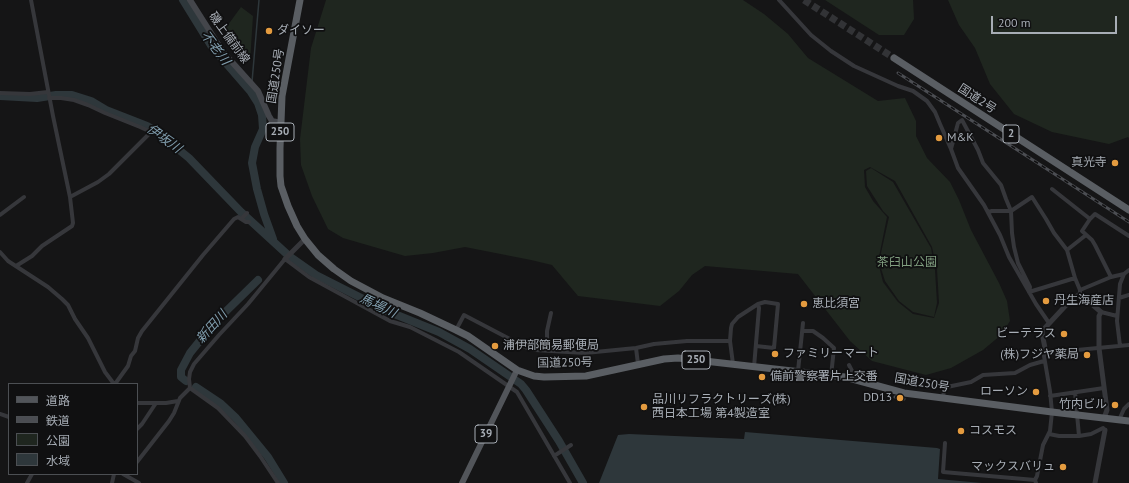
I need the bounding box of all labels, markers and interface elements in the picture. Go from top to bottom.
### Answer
scale bar [993,8,1119,34]
street label: 磯上備前線 [206,9,252,67]
text: 200 m [998,15,1031,30]
place label: ダイソー [277,24,325,38]
marker: ダイソー [264,26,274,36]
water label: 不老川 [197,28,233,68]
street label: 国道250号 [265,47,287,105]
street label: 国道2号 [955,81,999,117]
water label: 伊坂川 [144,121,184,157]
road number: 250 [266,123,294,141]
road number: 2 [1003,125,1019,143]
place label: M&K [947,131,974,145]
marker: M&K [934,133,944,143]
place label: 真光寺 [1071,156,1107,170]
marker: 真光寺 [1110,158,1120,168]
park label: 茶臼山公園 [877,256,937,270]
water label: 馬場川 [357,291,399,321]
place label: 丹生海産店 [1054,294,1114,308]
marker: 丹生海産店 [1041,296,1051,306]
place label: 恵比須宮 [812,297,860,311]
marker: 恵比須宮 [799,299,809,309]
water label: 新田川 [193,307,231,347]
place label: ビーテラス [996,327,1056,341]
marker: ビーテラス [1059,329,1069,339]
place label: 浦伊部簡易郵便局 [503,339,599,353]
marker: 浦伊部簡易郵便局 [490,341,500,351]
place label: ファミリーマート [783,347,879,361]
place label: (株)フジヤ薬局 [1000,348,1079,362]
marker: ファミリーマート [770,349,780,359]
marker: (株)フジヤ薬局 [1082,350,1092,360]
road number: 250 [682,351,710,369]
street label: 国道250号 [537,355,593,371]
place label: 備前警察署片上交番 [770,370,878,384]
street label: 国道250号 [893,371,951,395]
marker: 備前警察署片上交番 [757,372,767,382]
legend [8,383,138,475]
place label: ローソン [980,385,1028,399]
marker: ローソン [1031,387,1041,397]
place label: DD13 [863,391,892,405]
text: 道路 [46,393,70,408]
place label: 品川リフラクトリーズ(株) 西日本工場 第4製造室 [652,393,791,421]
marker: DD13 [895,393,905,403]
place label: 竹内ビル [1059,398,1107,412]
marker: 竹内ビル [1110,400,1120,410]
marker: 品川リフラクトリーズ(株) 西日本工場 第4製造室 [639,402,649,412]
text: 鉄道 [46,413,70,428]
place label: コスモス [969,424,1017,438]
road number: 39 [475,425,497,443]
marker: コスモス [956,426,966,436]
text: 公園 [46,433,70,448]
text: 水域 [46,453,70,468]
place label: マックスバリュ [971,460,1055,474]
marker: マックスバリュ [1058,462,1068,472]

